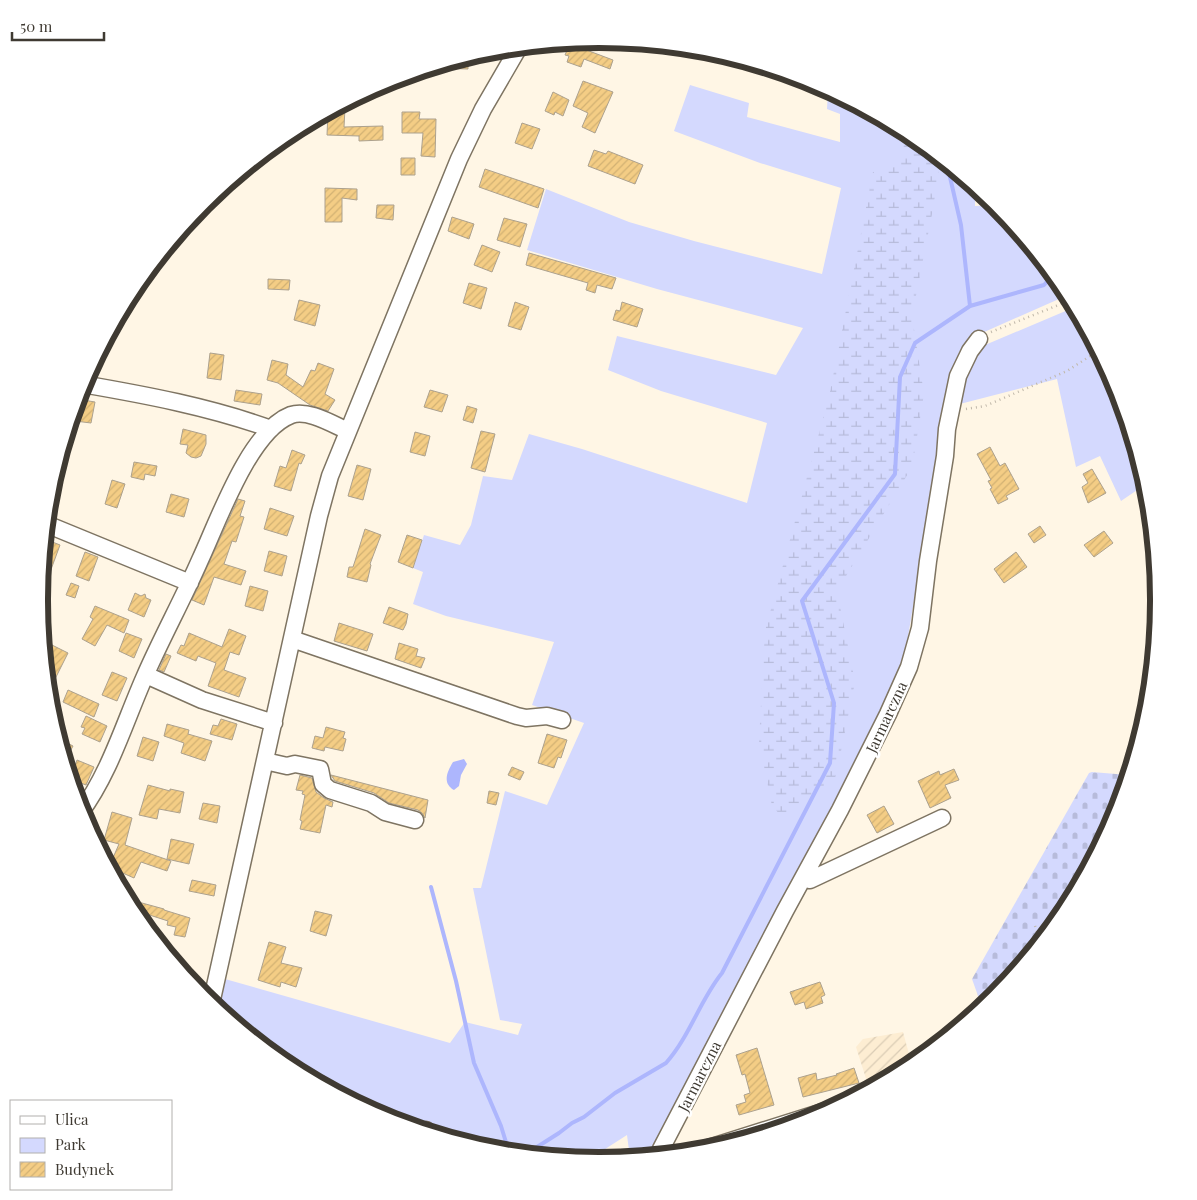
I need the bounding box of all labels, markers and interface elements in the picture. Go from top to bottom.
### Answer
scale bar [12,10,105,42]
text: 50 m [20,16,53,36]
street label: Jarmarczna [860,678,911,757]
street label: Jarmarczna [672,1037,726,1116]
legend [10,1100,172,1190]
text: Ulica [55,1109,89,1129]
text: Park [55,1134,87,1154]
text: Budynek [55,1159,115,1179]

